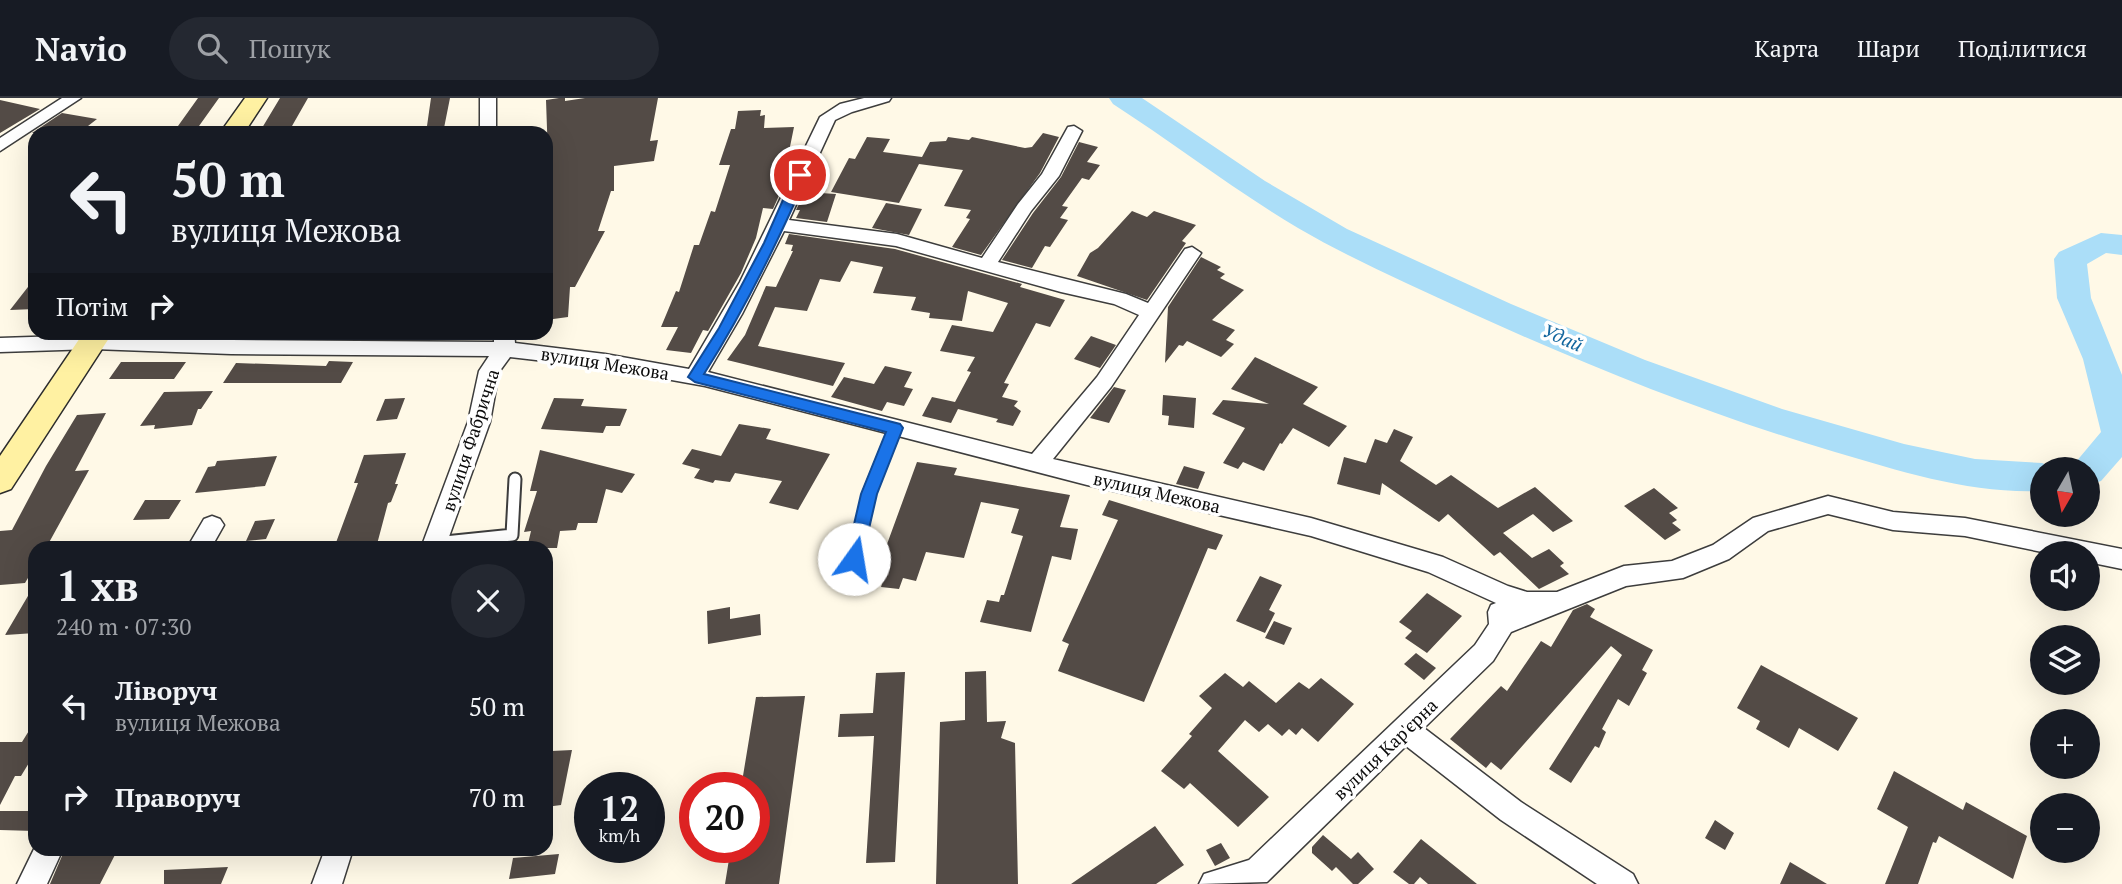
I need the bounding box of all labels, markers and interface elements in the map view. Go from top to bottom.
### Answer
search box [169,17,659,80]
text: Navio [35,27,127,70]
icon: search [193,29,231,67]
text: Пошук [249,31,331,65]
text: Карта [1754,32,1819,64]
text: Шари [1857,32,1920,64]
text: Поділитися [1958,32,2087,64]
pin [770,145,830,205]
text: 50 m [171,146,285,211]
icon: left [56,154,147,245]
icon: arrive [781,156,819,194]
text: вулиця Межова [171,209,401,251]
icon: right [142,287,180,325]
text: Потім [56,289,128,323]
water label: Удай [1539,317,1587,357]
street label: вулиця Межова [539,341,671,385]
street label: вулиця Фабрична [436,366,504,514]
north arrow [2030,457,2100,527]
map controls [2030,457,2100,863]
street label: вулиця Межова [1091,466,1223,518]
position arrow [817,522,891,596]
button: sound [2030,541,2100,611]
text: 1 хв [56,557,139,613]
button: close [451,564,525,638]
text: 240 m · 07:30 [56,611,191,642]
button: layers [2030,625,2100,695]
text: Ліворуч [115,673,218,707]
icon: left [56,687,94,725]
text: 50 m [469,689,525,723]
street label: вулиця Кар'єрна [1328,693,1442,805]
text: вулиця Межова [115,707,281,738]
button: + [2030,709,2100,779]
speed limit sign: 20 [679,772,770,863]
icon: right [56,778,94,816]
text: Праворуч [115,780,241,814]
text: 70 m [469,780,525,814]
text: 12 [600,785,639,831]
button: − [2030,793,2100,863]
text: km/h [599,823,640,847]

